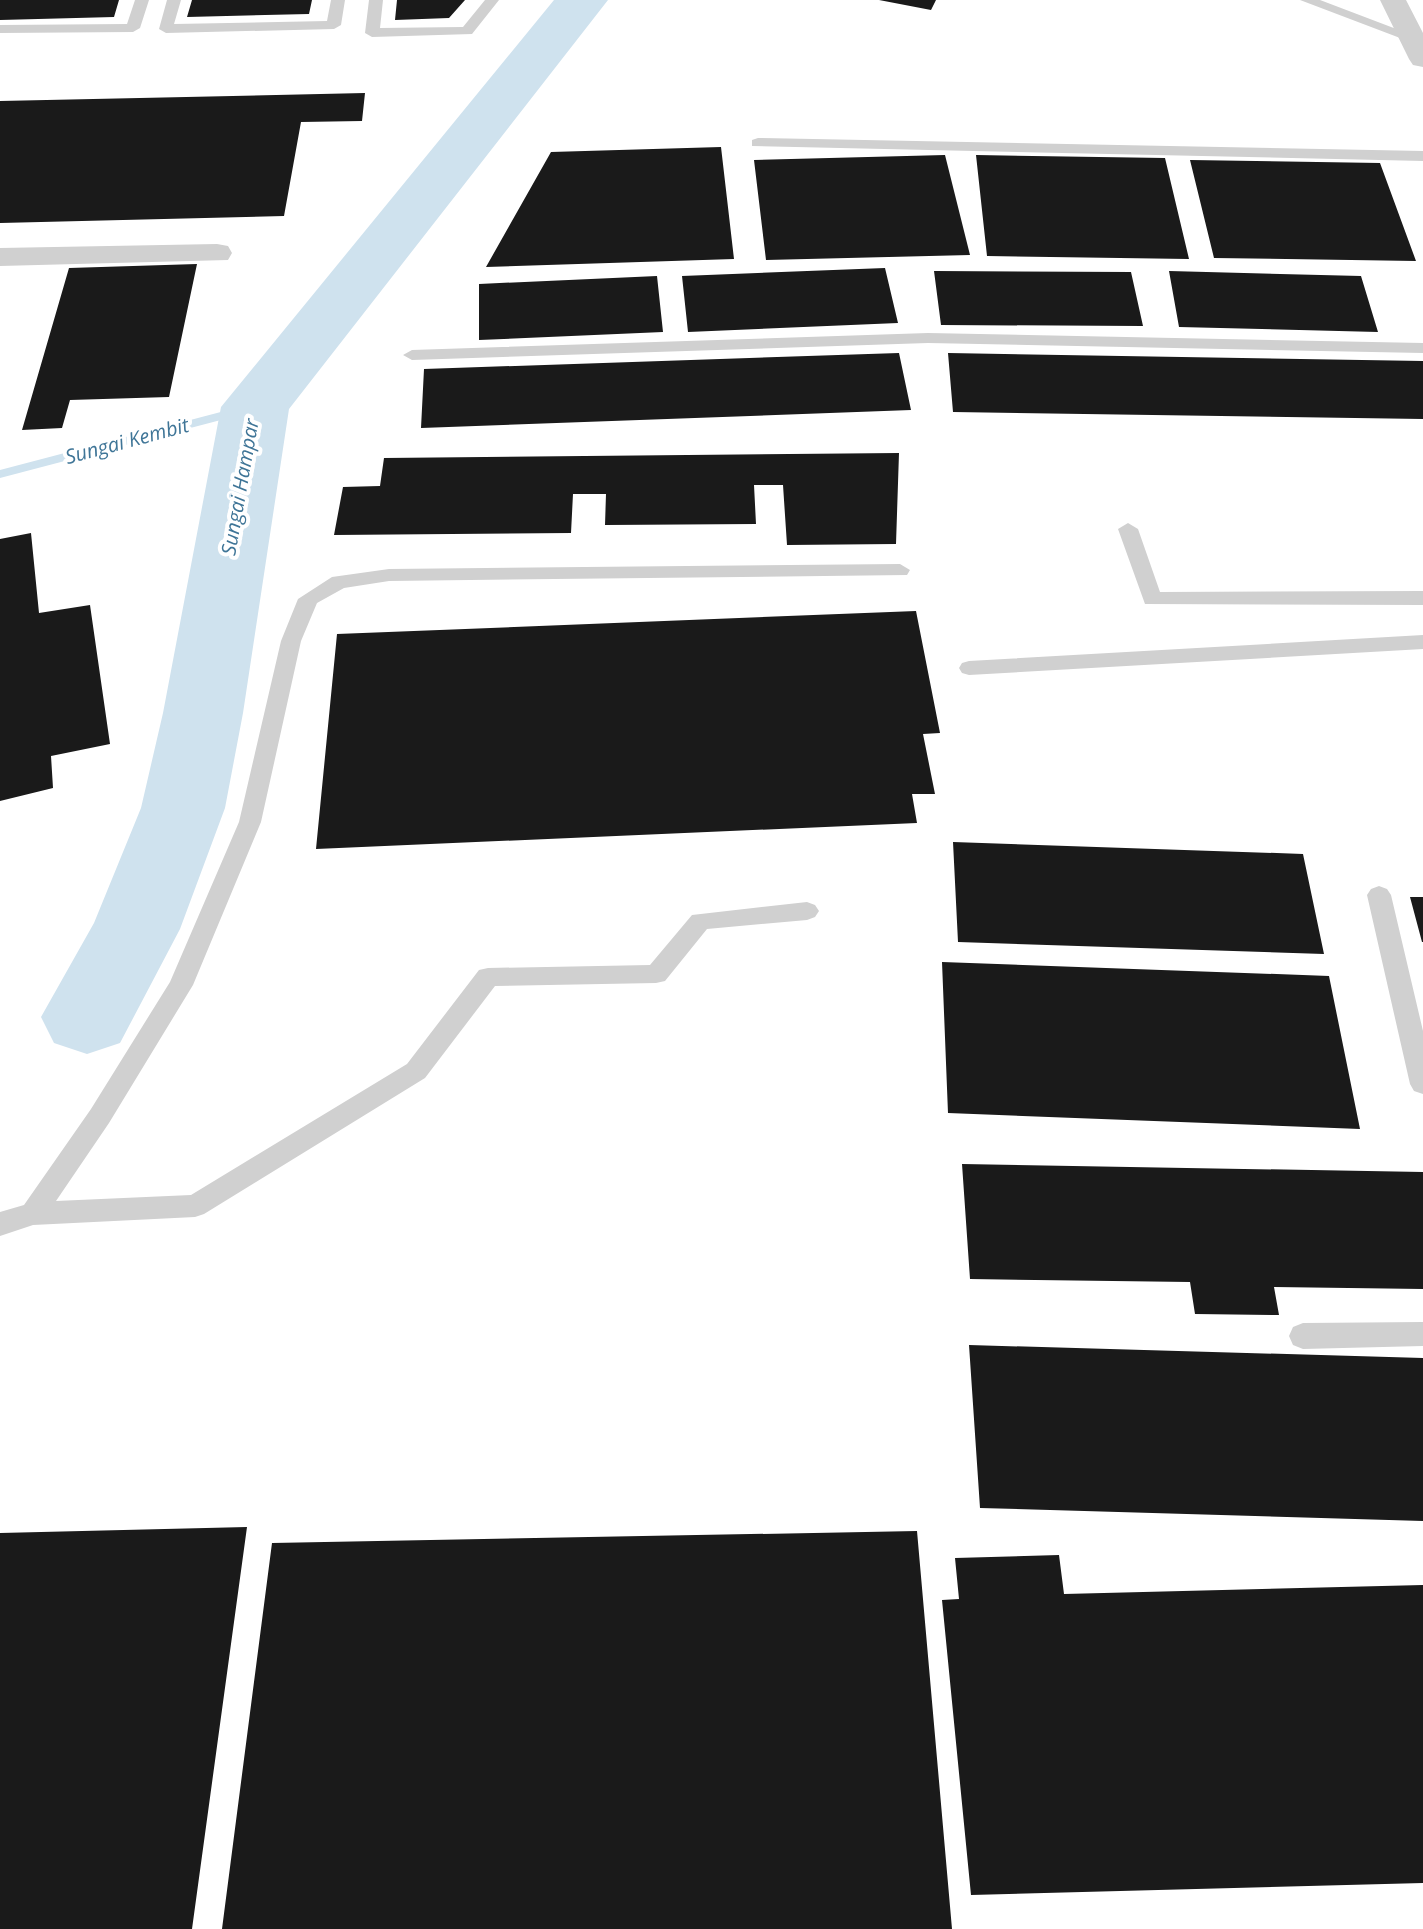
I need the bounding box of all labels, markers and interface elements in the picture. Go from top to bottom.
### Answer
water label: Sungai Kembit [62,411,193,470]
water label: Sungai Hampar [214,415,265,557]

